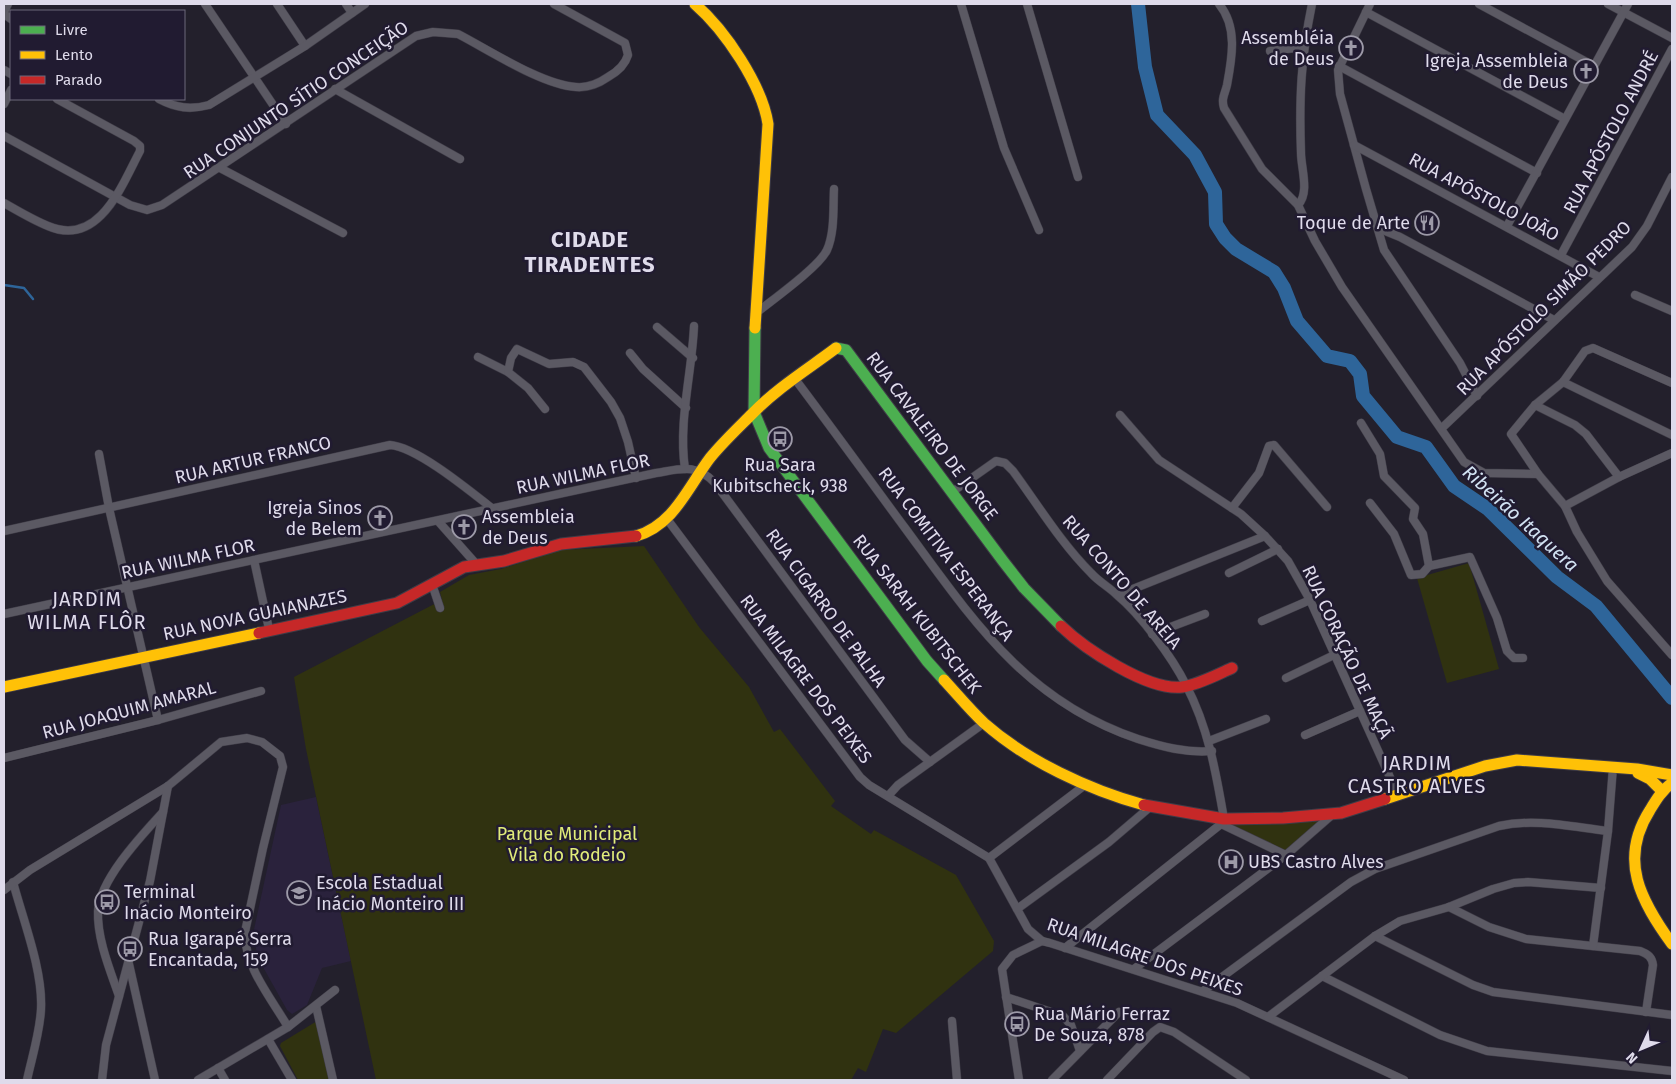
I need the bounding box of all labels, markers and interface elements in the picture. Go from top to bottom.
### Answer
legend [10,10,185,100]
street label: RUA CONJUNTO SÍTIO CONCEIÇÃO [179,15,413,184]
text: Livre [55,21,88,39]
place label: Assembléia de Deus [1241,27,1334,70]
church icon: Assembléia de Deus [1338,35,1364,61]
text: Lento [55,46,93,64]
street label: RUA APÓSTOLO ANDRÉ [1558,46,1663,217]
place label: Igreja Assembleia de Deus [1425,50,1568,93]
church icon: Igreja Assembleia de Deus [1573,58,1599,84]
text: Parado [55,71,102,89]
street label: RUA APÓSTOLO JOÃO [1405,147,1563,246]
restaurant icon: Toque de Arte [1414,210,1440,236]
place label: Toque de Arte [1297,212,1410,234]
street label: RUA APÓSTOLO SIMÃO PEDRO [1451,215,1636,400]
district label: CIDADE TIRADENTES [524,226,656,278]
street label: RUA CAVALEIRO DE JORGE [861,347,1003,525]
bus stop icon: Rua Sara Kubitscheck, 938 [767,426,793,452]
street label: RUA ARTUR FRANCO [173,431,333,489]
street label: RUA WILMA FLOR [514,449,652,499]
place label: Rua Sara Kubitscheck, 938 [712,454,848,497]
water label: Ribeirão Itaquera [1458,460,1583,576]
street label: RUA COMITIVA ESPERANÇA [874,463,1019,646]
place label: Igreja Sinos de Belem [267,497,362,540]
church icon: Igreja Sinos de Belem [367,505,393,531]
place label: Assembleia de Deus [482,506,575,549]
street label: RUA CONTO DE AREIA [1058,510,1187,654]
church icon: Assembleia de Deus [451,514,477,540]
street label: RUA CIGARRO DE PALHA [761,524,891,692]
street label: RUA SARAH KUBITSCHEK [848,530,986,698]
street label: RUA WILMA FLOR [119,534,257,584]
street label: RUA CORAÇÃO DE MAÇÃ [1297,561,1398,743]
street label: RUA NOVA GUAIANAZES [161,585,349,645]
district label: JARDIM WILMA FLÔR [27,587,147,634]
street label: RUA MILAGRE DOS PEIXES [735,590,877,768]
street label: RUA JOAQUIM AMARAL [40,676,218,744]
district label: JARDIM CASTRO ALVES [1348,751,1486,798]
park label: Parque Municipal Vila do Rodeio [497,823,637,866]
hospital icon: UBS Castro Alves [1218,849,1244,875]
place label: UBS Castro Alves [1248,851,1384,873]
place label: Escola Estadual Inácio Monteiro III [316,872,464,915]
school or university icon: Escola Estadual Inácio Monteiro III [286,880,312,906]
place label: Terminal Inácio Monteiro [124,881,252,924]
bus stop icon: Terminal Inácio Monteiro [94,889,120,915]
street label: RUA MILAGRE DOS PEIXES [1044,913,1246,1001]
place label: Rua Igarapé Serra Encantada, 159 [148,928,292,971]
bus stop icon: Rua Igarapé Serra Encantada, 159 [117,936,143,962]
place label: Rua Mário Ferraz De Souza, 878 [1034,1003,1170,1046]
bus stop icon: Rua Mário Ferraz De Souza, 878 [1004,1011,1030,1037]
north arrow [1616,1024,1666,1074]
text: N [1623,1048,1641,1067]

